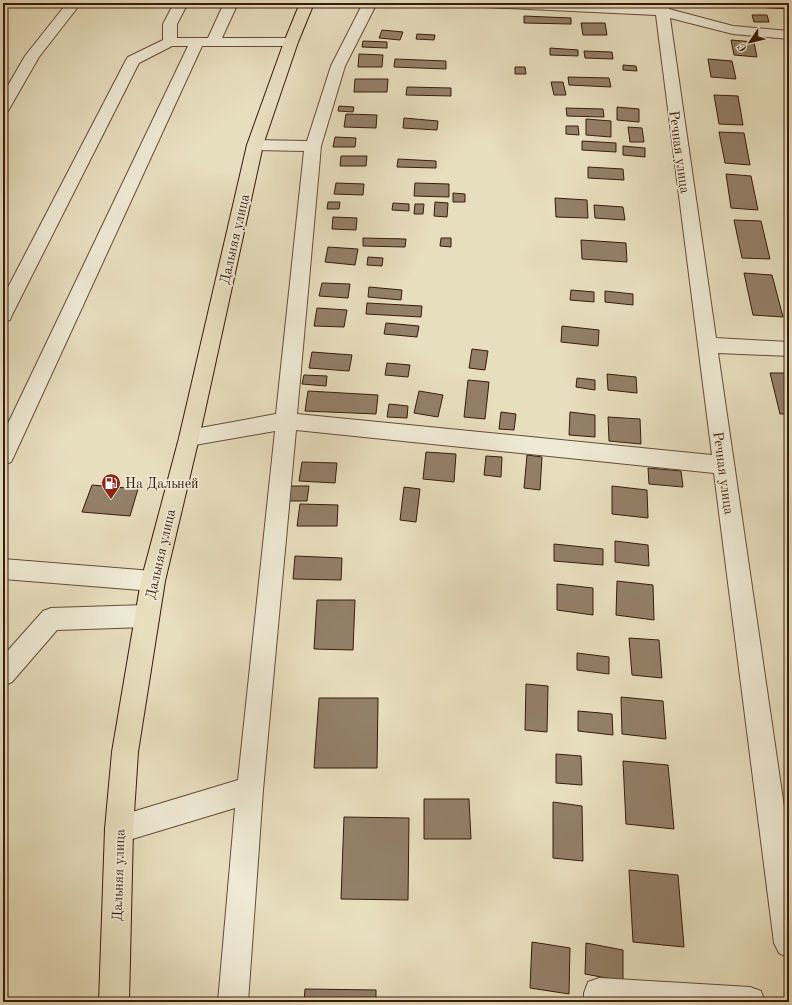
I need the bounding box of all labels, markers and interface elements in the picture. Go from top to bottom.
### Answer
north arrow [730,22,770,62]
text: С [736,41,750,53]
street label: Речная улица [666,110,692,195]
street label: Дальняя улица [218,193,252,286]
street label: Речная улица [710,431,736,516]
fuel station icon: На Дальней [100,472,122,500]
place label: На Дальней [125,477,199,491]
street label: Дальняя улица [144,508,178,601]
street label: Дальняя улица [110,829,128,921]

